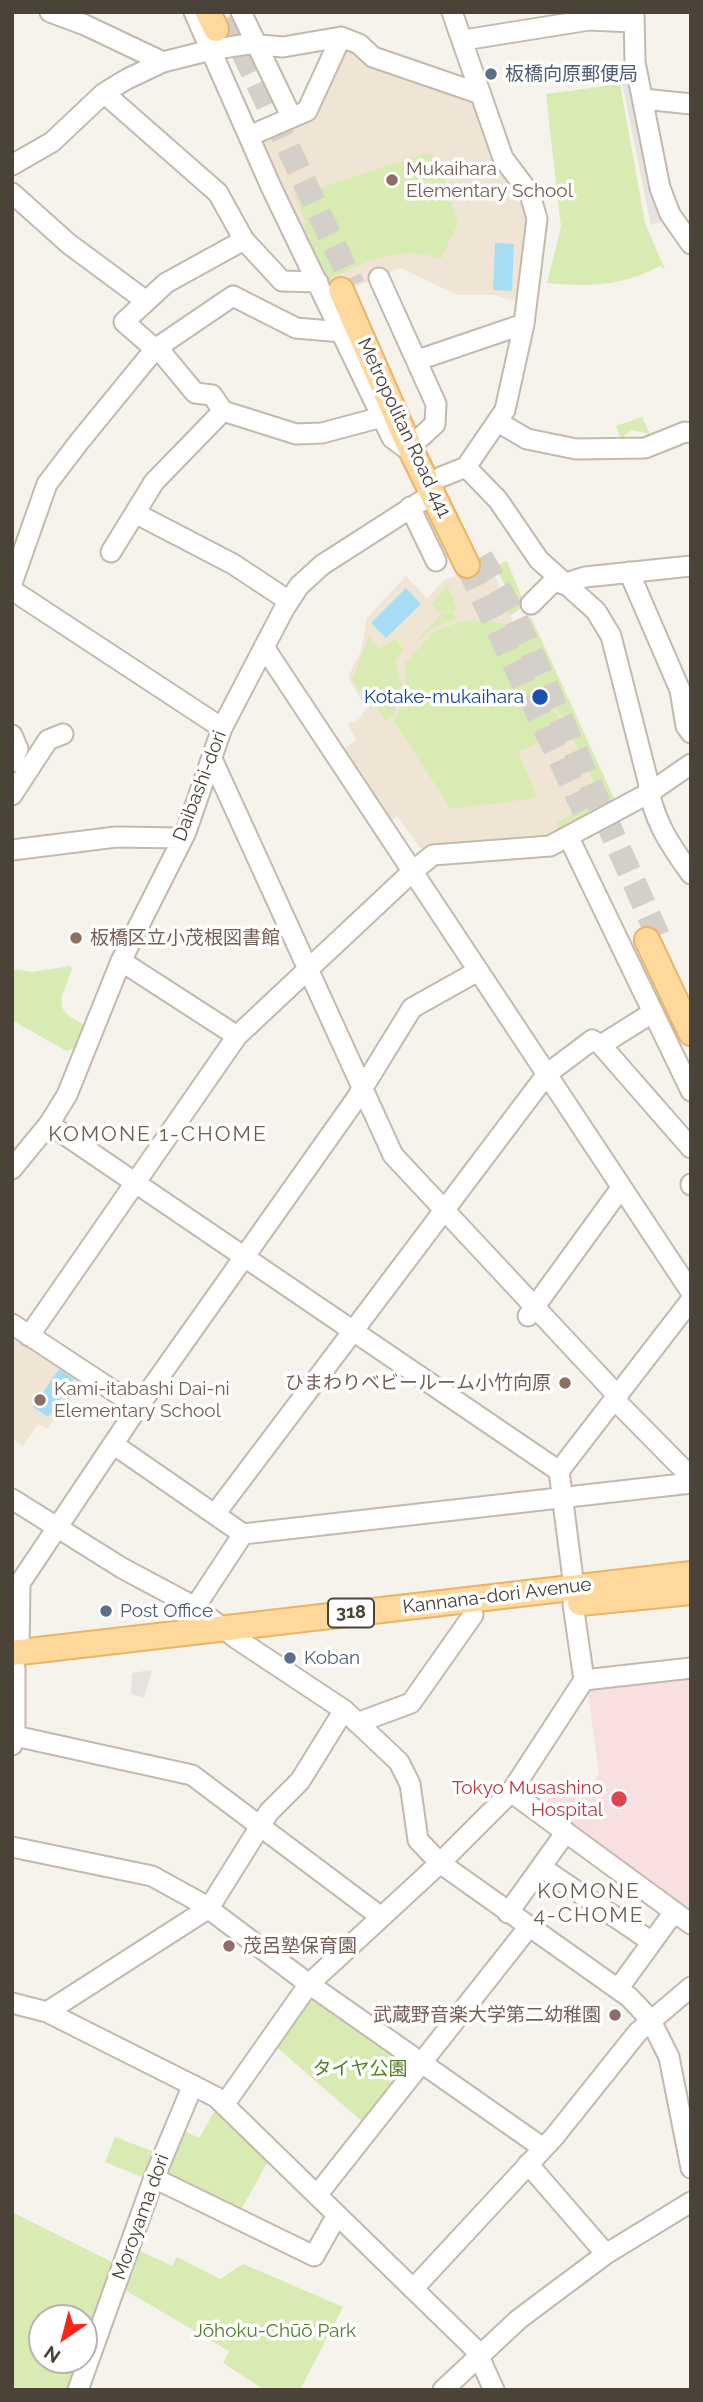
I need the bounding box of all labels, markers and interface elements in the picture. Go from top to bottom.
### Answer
place label: 板橋向原郵便局 [505,63,638,85]
marker: 板橋向原郵便局 [483,66,499,82]
place label: Mukaihara Elementary School [406,158,573,202]
marker: Mukaihara Elementary School [384,172,400,188]
street label: Metropolitan Road 441 [352,334,456,522]
place label: Kotake-mukaihara [364,686,524,708]
marker: Kotake-mukaihara [530,687,550,707]
street label: Daibashi-dori [168,728,232,844]
place label: 板橋区立小茂根図書館 [90,927,280,949]
marker: 板橋区立小茂根図書館 [68,930,84,946]
district label: KOMONE 1-CHOME [50,1122,266,1148]
place label: ひまわりベビールーム小竹向原 [285,1372,551,1394]
marker: ひまわりベビールーム小竹向原 [557,1375,573,1391]
place label: Kami-itabashi Dai-ni Elementary School [54,1378,230,1422]
marker: Kami-itabashi Dai-ni Elementary School [32,1392,48,1408]
street label: Kannana-dori Avenue [401,1573,593,1619]
road number: 318 [328,1598,374,1628]
place label: Post Office [120,1600,213,1622]
marker: Post Office [98,1603,114,1619]
place label: Koban [304,1647,360,1669]
marker: Koban [282,1650,298,1666]
place label: Tokyo Musashino Hospital [452,1777,603,1821]
marker: Tokyo Musashino Hospital [609,1789,629,1809]
district label: KOMONE 4-CHOME [534,1879,644,1929]
place label: 茂呂塾保育園 [243,1935,357,1957]
marker: 茂呂塾保育園 [221,1938,237,1954]
place label: 武蔵野音楽大学第二幼稚園 [373,2004,601,2026]
marker: 武蔵野音楽大学第二幼稚園 [607,2007,623,2023]
park label: タイヤ公園 [313,2058,407,2080]
street label: Moroyama dori [108,2151,174,2283]
north arrow [28,2304,98,2374]
park label: Jōhoku-Chūō Park [194,2320,356,2342]
text: N [40,2341,64,2368]

